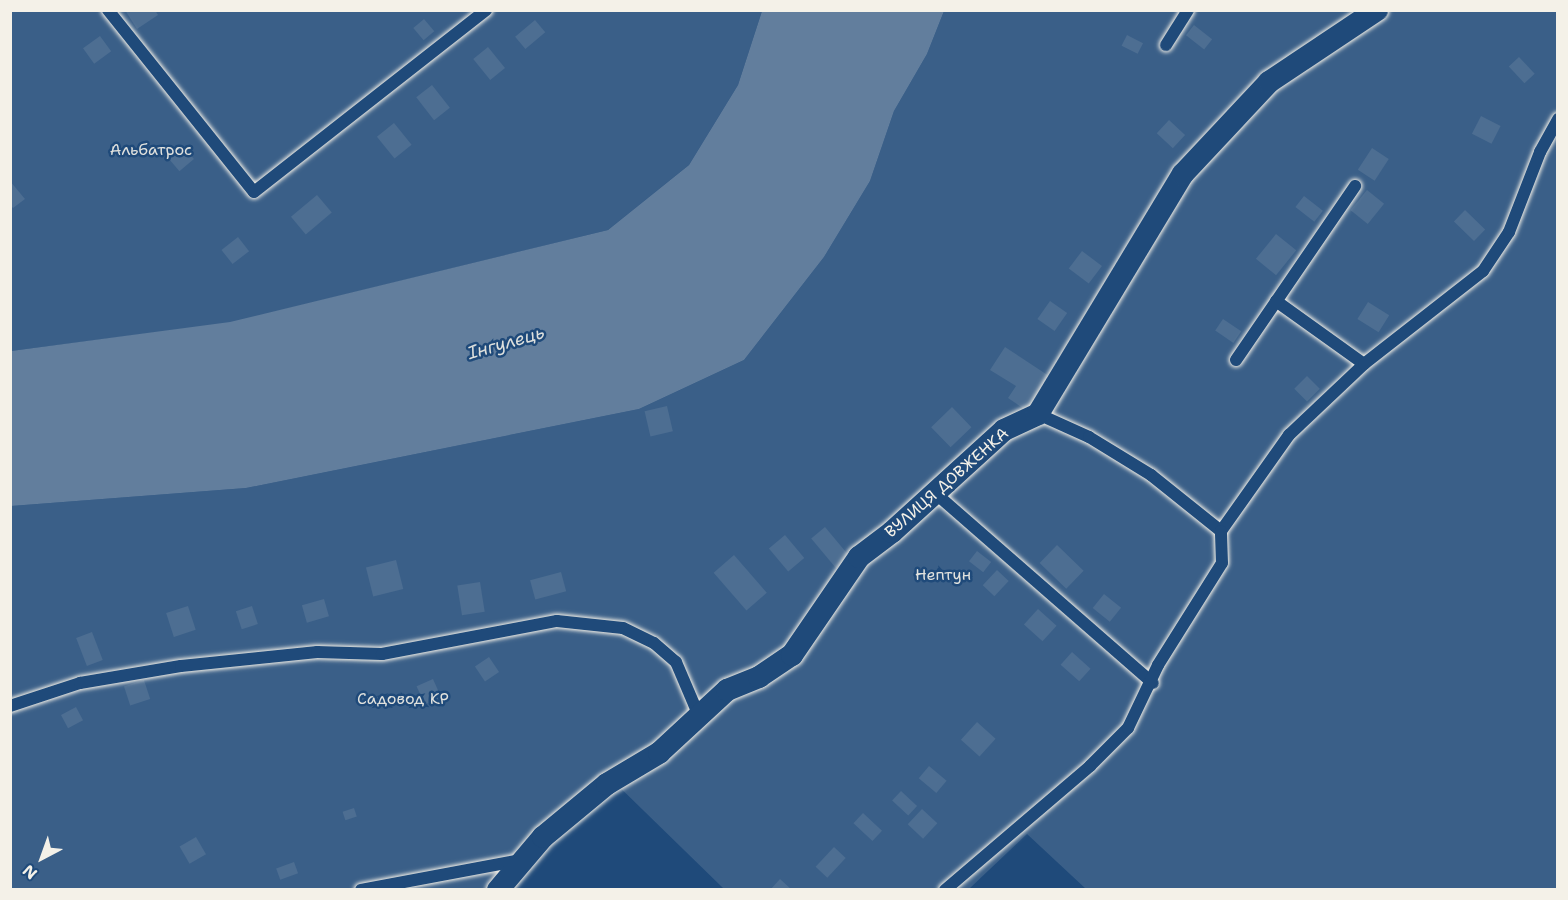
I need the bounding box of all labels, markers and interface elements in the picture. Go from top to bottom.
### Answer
park label: Альбатрос [110,140,192,160]
water label: Інгулець [465,322,547,364]
street label: ВУЛИЦЯ ДОВЖЕНКА [881,424,1013,542]
park label: Нептун [915,565,971,585]
park label: Садовод КР [357,689,449,709]
north arrow [12,828,72,888]
text: N [18,860,42,884]

